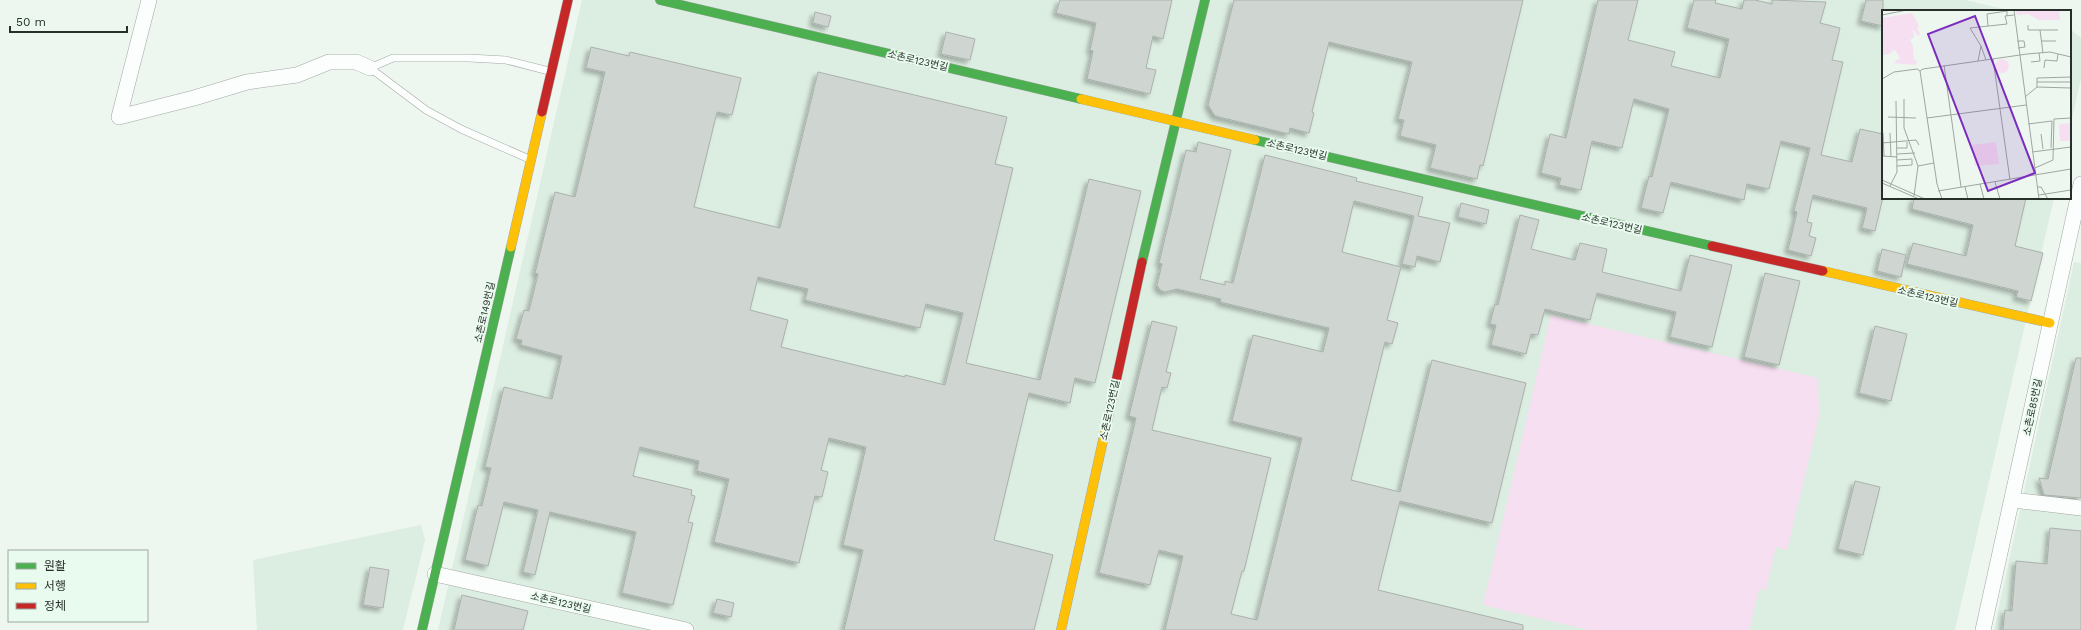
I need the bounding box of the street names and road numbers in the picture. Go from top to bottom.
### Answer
street label: 소촌로123번길 [887,48,949,73]
street label: 소촌로123번길 [1266,137,1328,162]
street label: 소촌로123번길 [1581,211,1643,236]
street label: 소촌로149번길 [472,281,497,344]
street label: 소촌로123번길 [1897,284,1959,309]
street label: 소촌로85번길 [2021,378,2044,437]
street label: 소촌로123번길 [1098,379,1121,441]
street label: 소촌로123번길 [530,590,592,615]

